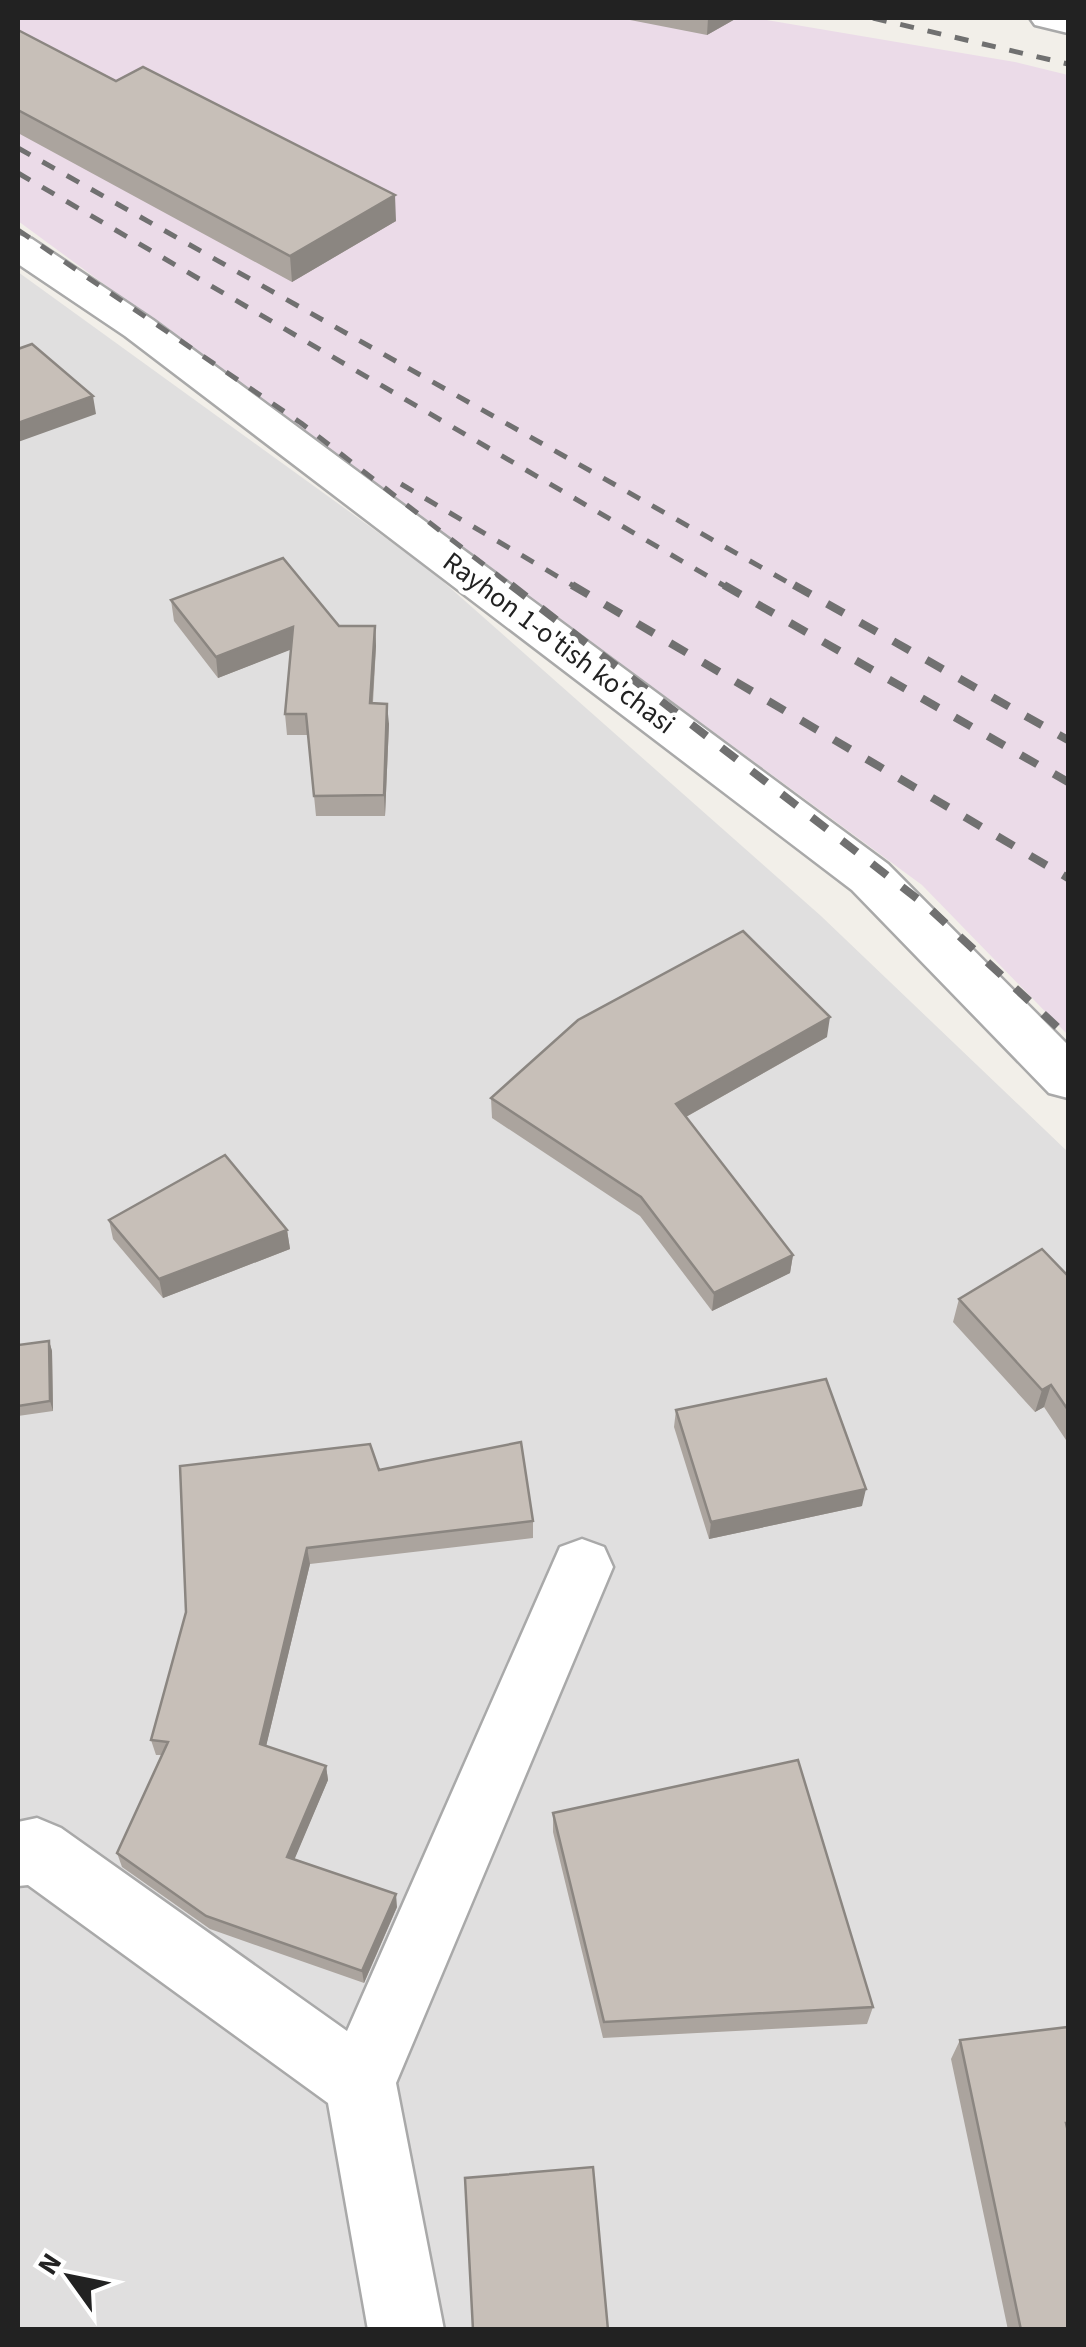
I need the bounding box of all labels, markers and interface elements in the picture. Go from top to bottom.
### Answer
street label: Rayhon 1-o'tish ko'chasi [434,542,684,744]
north arrow [20,2227,120,2327]
text: N [28,2245,72,2283]

